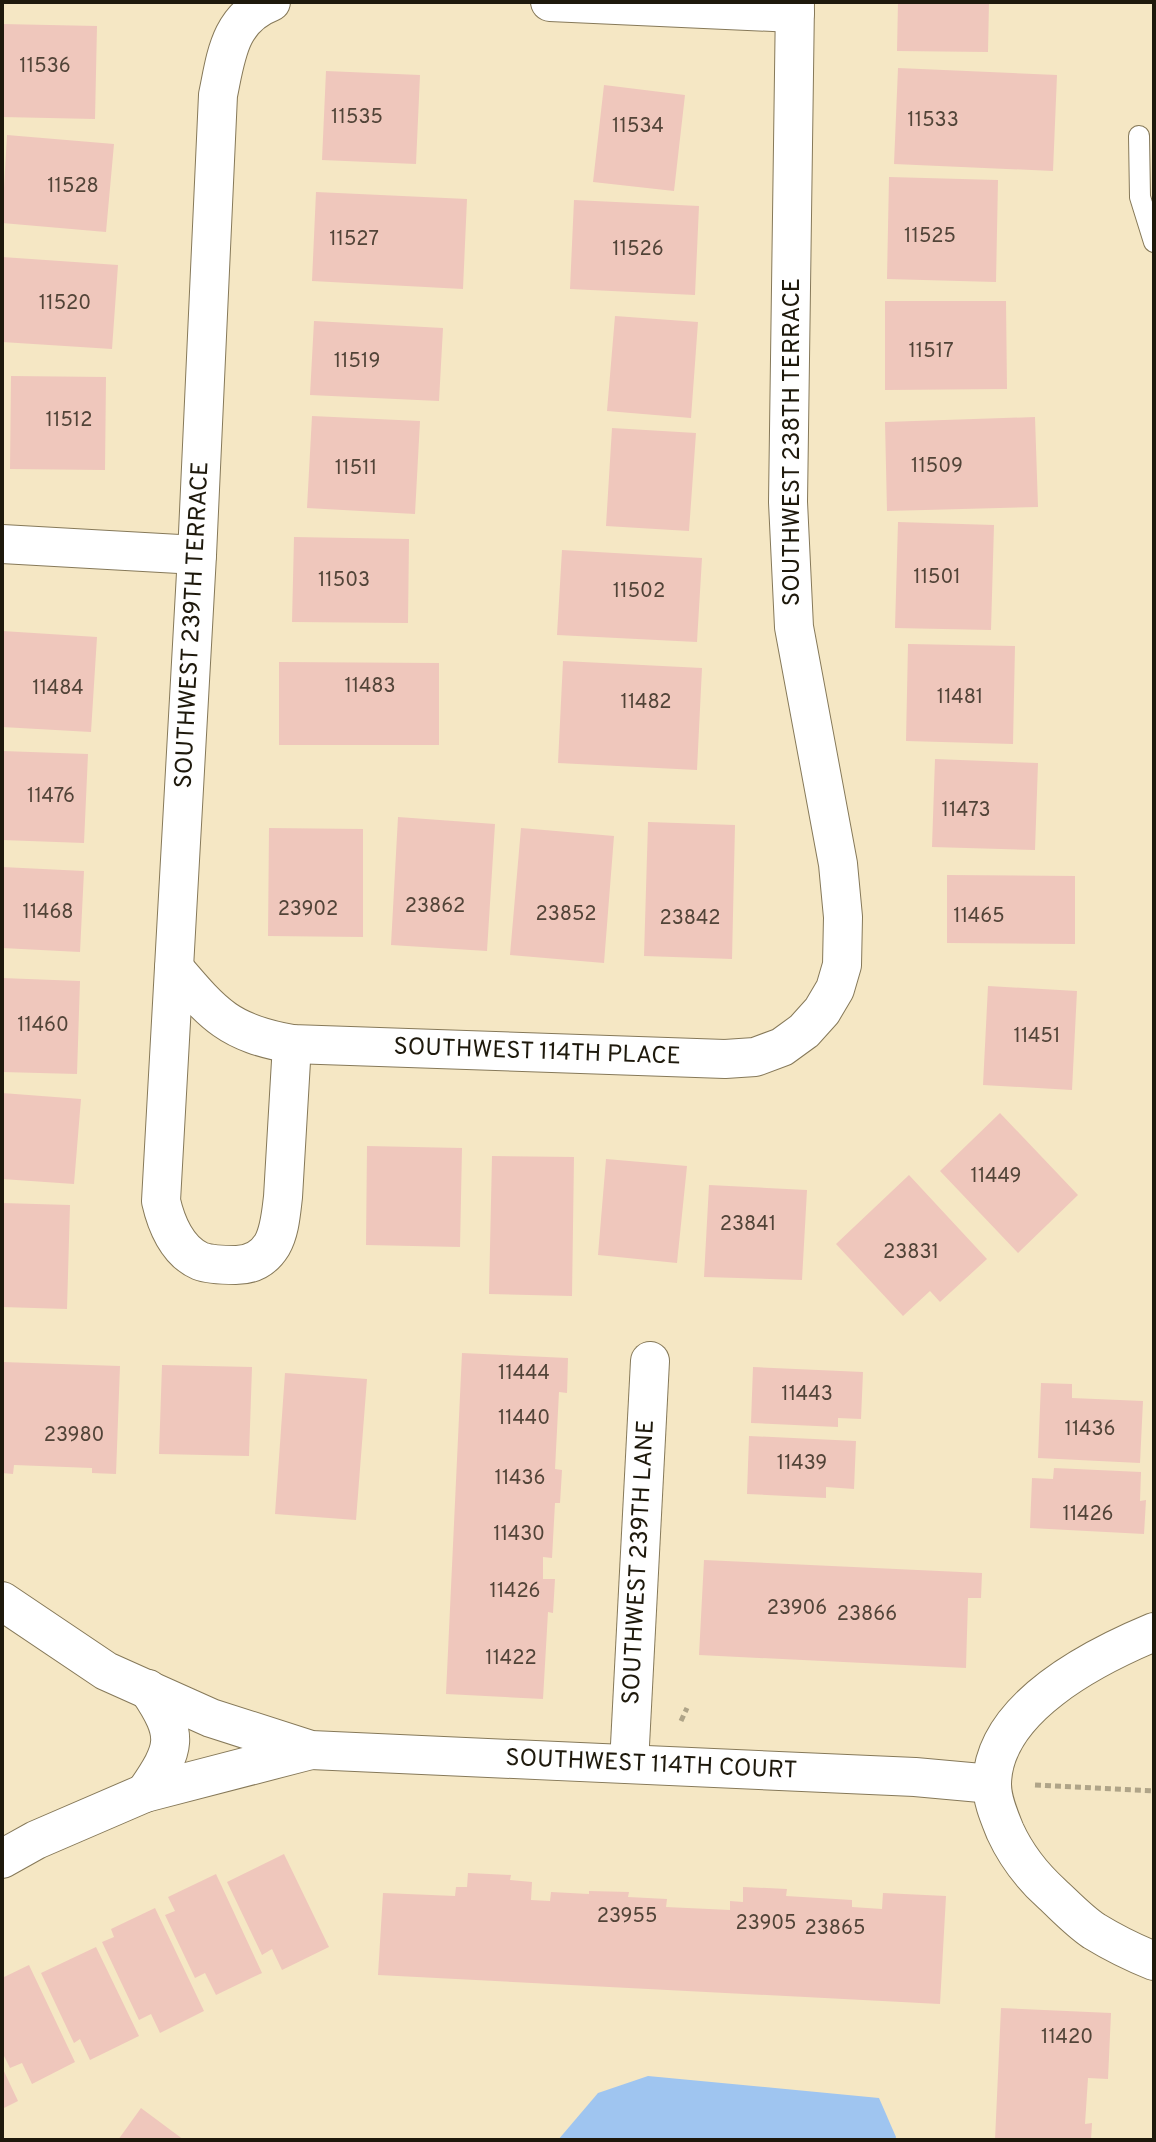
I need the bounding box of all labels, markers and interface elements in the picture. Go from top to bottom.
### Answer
house number: 11536 [19,54,71,80]
house number: 11535 [331,105,383,131]
house number: 11533 [907,108,959,134]
house number: 11534 [612,114,664,140]
house number: 11528 [47,174,99,200]
house number: 11525 [904,224,956,250]
house number: 11527 [329,227,379,253]
house number: 11526 [612,237,664,263]
street label: SOUTHWEST 238TH TERRACE [778,278,808,606]
house number: 11520 [39,291,91,317]
house number: 11517 [908,339,954,365]
house number: 11519 [334,349,380,375]
house number: 11512 [45,408,93,434]
house number: 11509 [911,454,963,480]
house number: 11511 [335,456,377,482]
street label: SOUTHWEST 239TH TERRACE [169,461,217,789]
house number: 11501 [913,565,961,591]
house number: 11503 [318,568,370,594]
house number: 11502 [613,579,665,605]
house number: 11483 [344,674,396,700]
house number: 11484 [32,676,84,702]
house number: 11481 [937,685,983,711]
house number: 11482 [621,690,672,716]
house number: 11476 [27,784,75,810]
house number: 11473 [942,798,990,824]
house number: 23862 [405,894,465,920]
house number: 23902 [278,897,338,923]
house number: 11468 [22,900,74,926]
house number: 23852 [535,902,597,928]
house number: 11465 [953,904,1005,930]
house number: 23842 [659,906,721,932]
house number: 11460 [17,1013,69,1039]
house number: 11451 [1014,1024,1060,1050]
street label: SOUTHWEST 114TH PLACE [393,1033,681,1072]
house number: 11449 [971,1164,1022,1190]
house number: 23841 [720,1212,776,1238]
house number: 23831 [883,1240,939,1266]
house number: 11444 [498,1361,550,1387]
house number: 11443 [781,1382,833,1408]
house number: 11440 [498,1406,550,1432]
house number: 11436 [1065,1417,1115,1443]
street label: SOUTHWEST 239TH LANE [617,1419,662,1705]
house number: 23980 [44,1423,104,1449]
house number: 11439 [777,1451,827,1477]
house number: 11436 [495,1466,545,1492]
house number: 11426 [1062,1502,1114,1528]
house number: 11430 [493,1522,545,1548]
house number: 11426 [489,1579,541,1605]
house number: 23906 [767,1596,827,1622]
house number: 23866 [837,1602,897,1628]
house number: 11422 [485,1646,537,1672]
street label: SOUTHWEST 114TH COURT [505,1744,798,1787]
house number: 23955 [597,1904,657,1930]
house number: 23905 [736,1911,796,1937]
house number: 23865 [805,1916,865,1942]
house number: 11420 [1041,2025,1093,2051]

